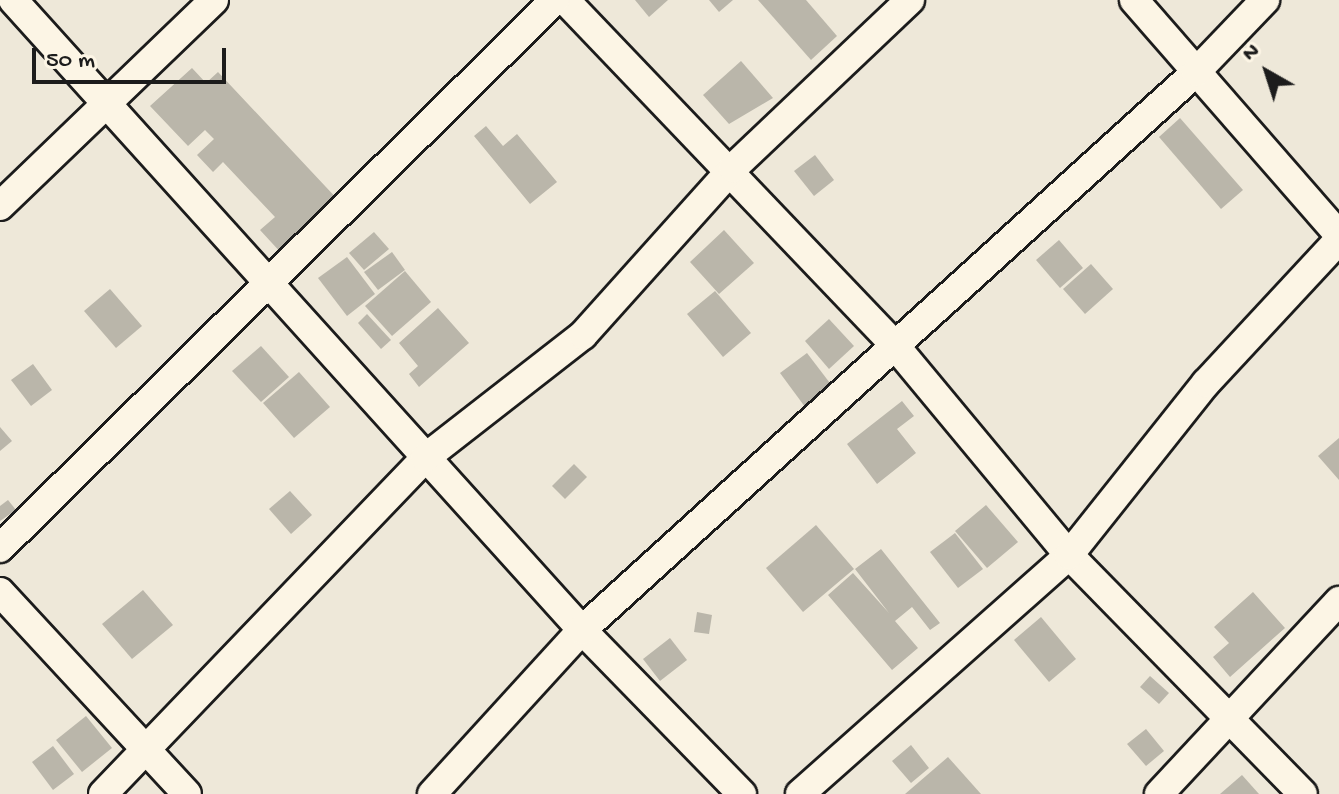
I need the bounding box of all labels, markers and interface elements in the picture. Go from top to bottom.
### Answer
scale bar [36,32,230,82]
north arrow [1227,32,1307,112]
text: N [1238,39,1266,68]
text: 50 m [46,47,95,76]

